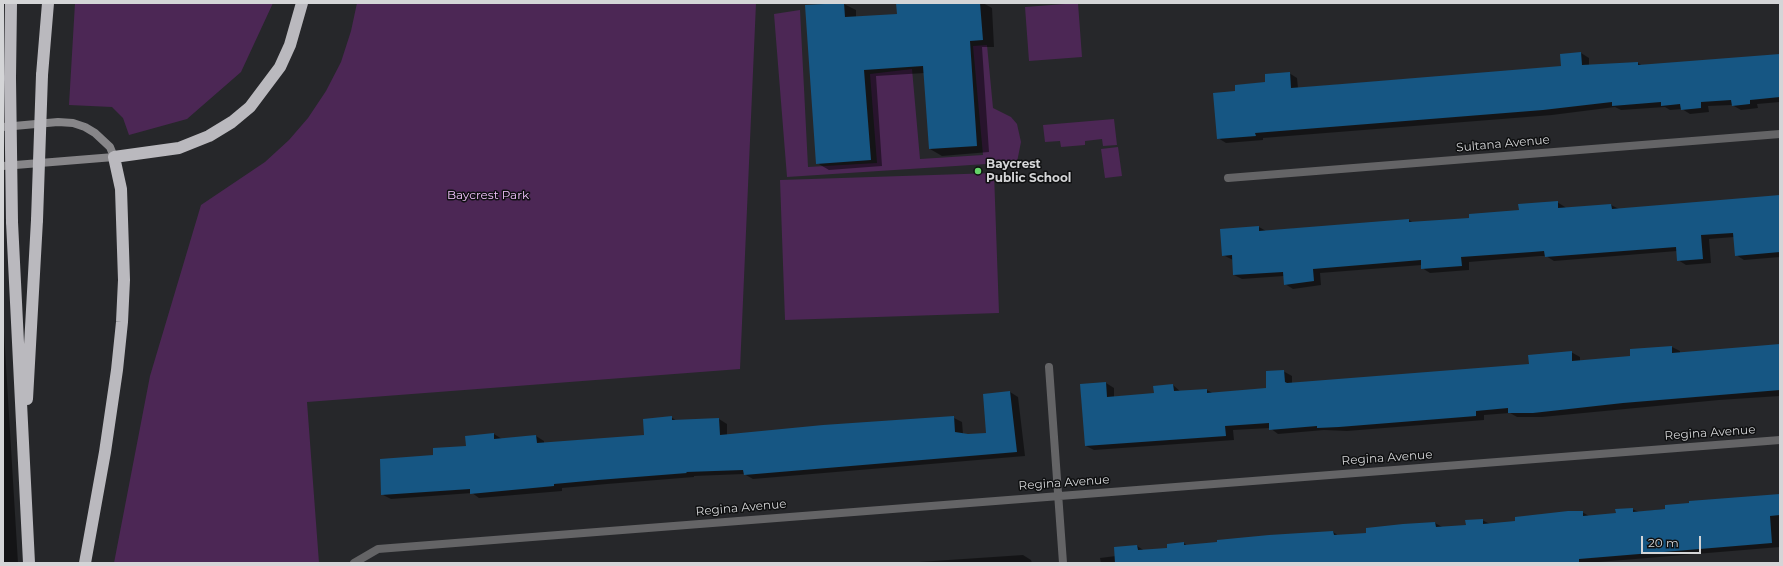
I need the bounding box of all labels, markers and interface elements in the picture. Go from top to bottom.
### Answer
street label: Sultana Avenue [1456,133,1550,155]
place label: Baycrest Public School [986,157,1071,185]
marker: Baycrest Public School [973,166,983,176]
park label: Baycrest Park [447,188,529,202]
street label: Regina Avenue [1664,423,1756,443]
street label: Regina Avenue [1341,448,1433,468]
street label: Regina Avenue [1018,473,1110,493]
street label: Regina Avenue [695,497,787,519]
scale bar [1643,528,1703,554]
text: 20 m [1648,535,1679,550]

